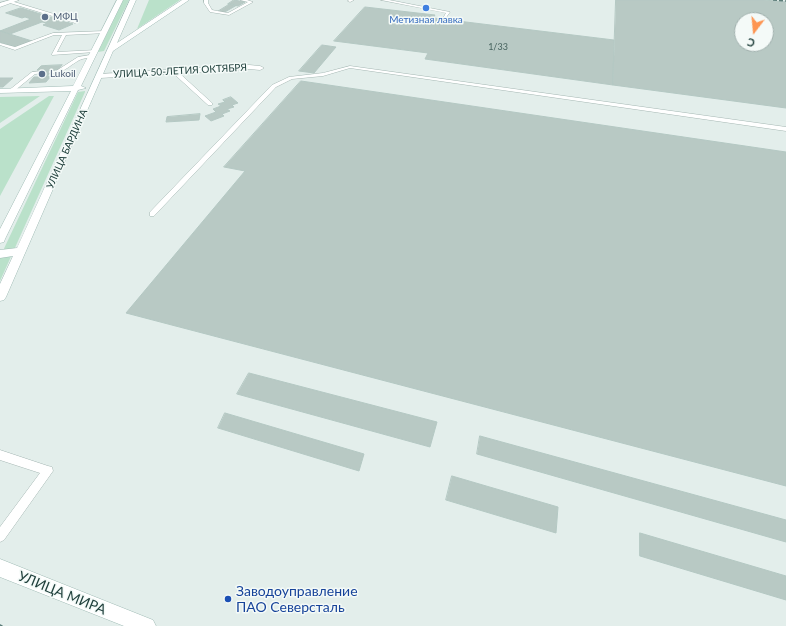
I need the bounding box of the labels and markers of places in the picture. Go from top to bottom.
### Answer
marker: Метизная лавка [421,3,431,13]
place label: МФЦ [53,11,78,23]
marker: МФЦ [40,12,50,22]
place label: Метизная лавка [389,14,463,26]
place label: Lukoil [50,68,76,80]
marker: Lukoil [37,69,47,79]
place label: Заводоуправление ПАО Северсталь [236,583,358,616]
marker: Заводоуправление ПАО Северсталь [223,594,233,604]

